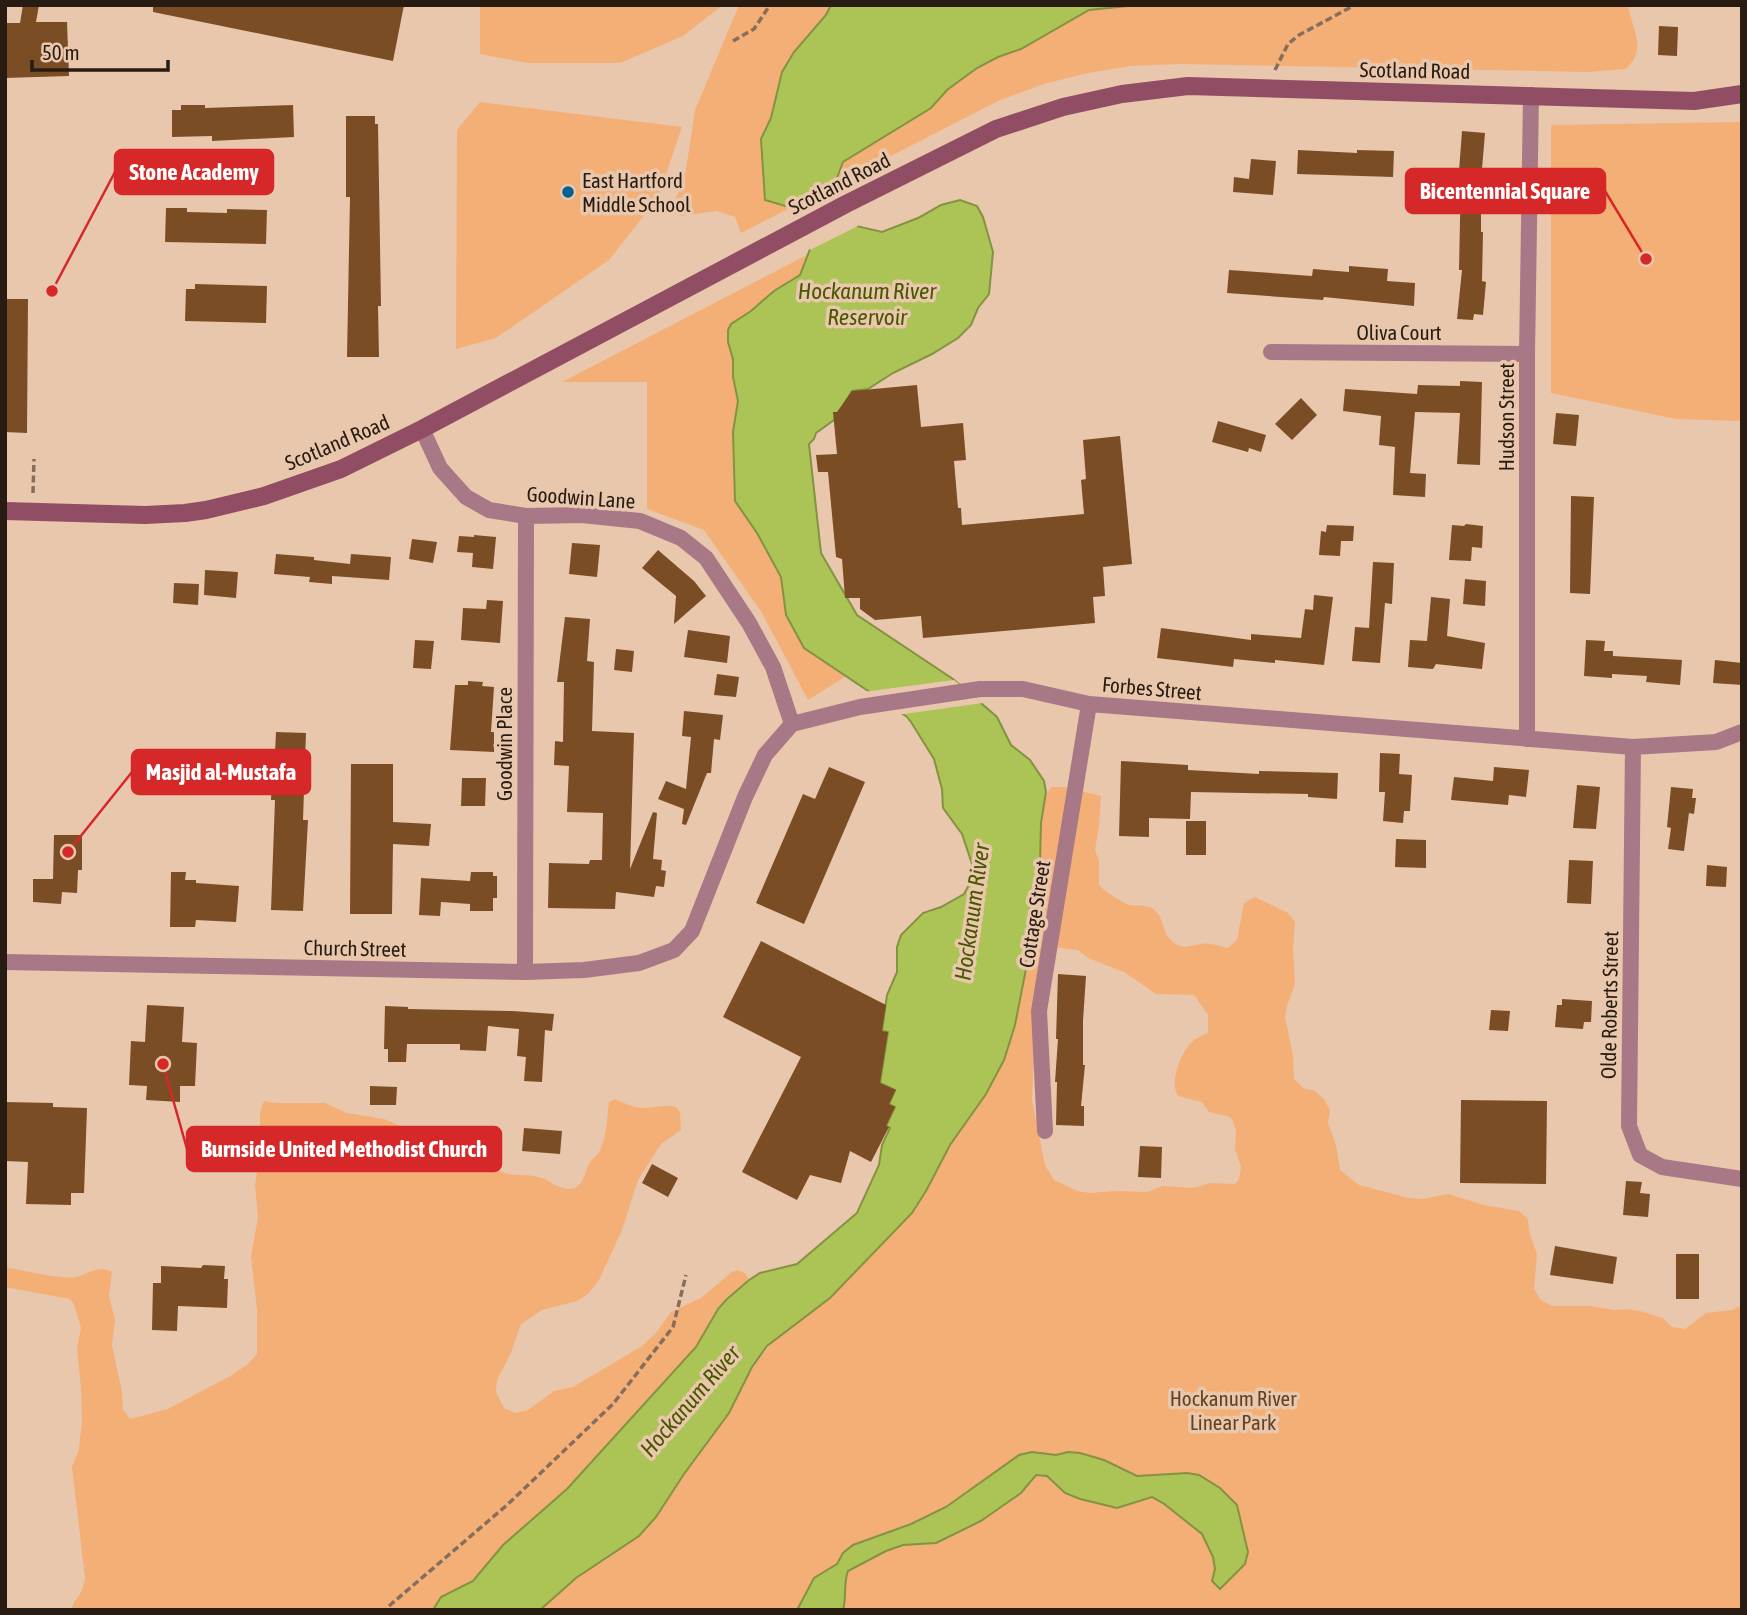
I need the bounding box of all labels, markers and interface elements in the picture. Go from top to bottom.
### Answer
scale bar [32,28,168,72]
text: 50 m [42,40,80,64]
street label: Scotland Road [1359,57,1471,83]
street label: Scotland Road [784,147,894,219]
callout: Stone Academy [115,150,273,194]
text: Stone Academy [129,159,259,185]
place label: East Hartford Middle School [582,168,691,216]
callout: Bicentennial Square [1406,169,1605,213]
text: Bicentennial Square [1420,178,1590,204]
marker: East Hartford Middle School [560,184,576,200]
water label: Hockanum River Reservoir [798,278,937,330]
street label: Oliva Court [1356,320,1442,344]
street label: Hudson Street [1494,363,1518,471]
street label: Scotland Road [281,409,393,475]
street label: Goodwin Lane [526,481,636,513]
street label: Forbes Street [1101,672,1203,704]
street label: Goodwin Place [492,687,516,801]
callout: Masjid al-Mustafa [132,750,310,794]
text: Masjid al-Mustafa [146,759,296,785]
water label: Hockanum River [950,841,995,982]
street label: Cottage Street [1014,859,1054,969]
street label: Olde Roberts Street [1596,931,1622,1079]
street label: Church Street [303,935,407,961]
callout: Burnside United Methodist Church [187,1127,501,1171]
text: Burnside United Methodist Church [201,1136,487,1162]
water label: Hockanum River [635,1339,746,1462]
park label: Hockanum River Linear Park [1170,1386,1297,1434]

